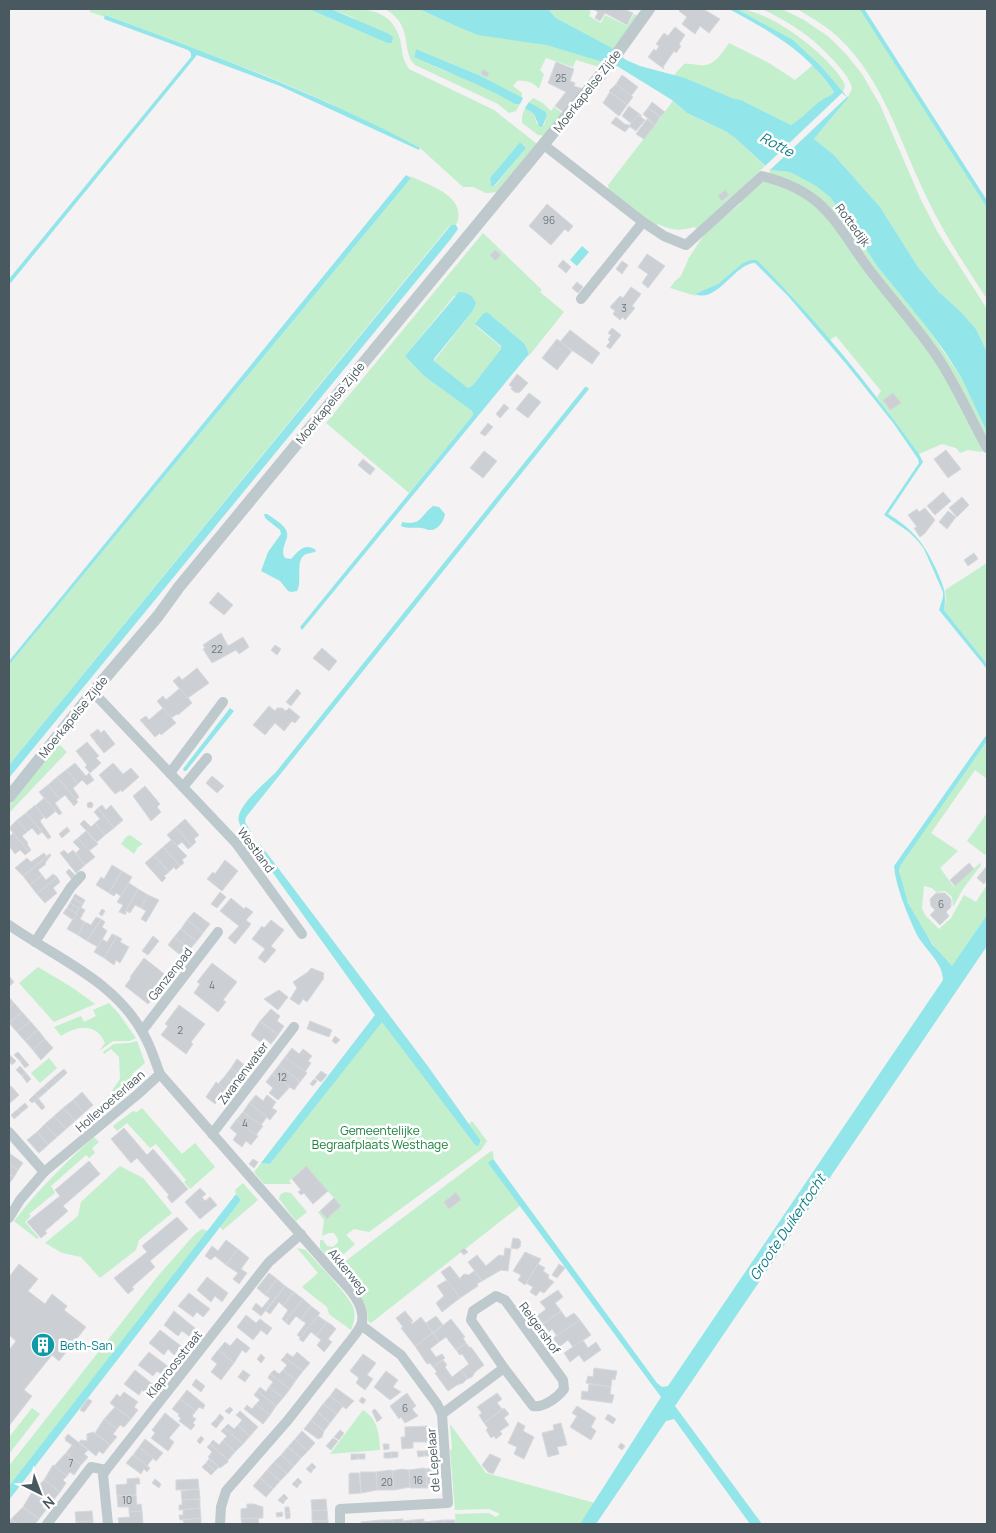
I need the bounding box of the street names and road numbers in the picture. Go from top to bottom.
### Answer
street label: Moerkapelse Zijde [549,46,625,136]
street label: Rottedijk [832,200,875,251]
street label: Moerkapelse Zijde [292,358,368,448]
street label: Moerkapelse Zijde [35,672,111,762]
street label: Westland [233,824,279,876]
street label: Ganzenpad [144,944,196,1004]
street label: Zwanenwater [214,1038,273,1108]
street label: Hollevoeterlaan [72,1066,148,1136]
street label: Akkerweg [324,1245,372,1297]
street label: Reigershof [515,1299,565,1358]
street label: Klaproosstraat [142,1326,206,1401]
street label: de Lepelaar [422,1427,444,1493]

